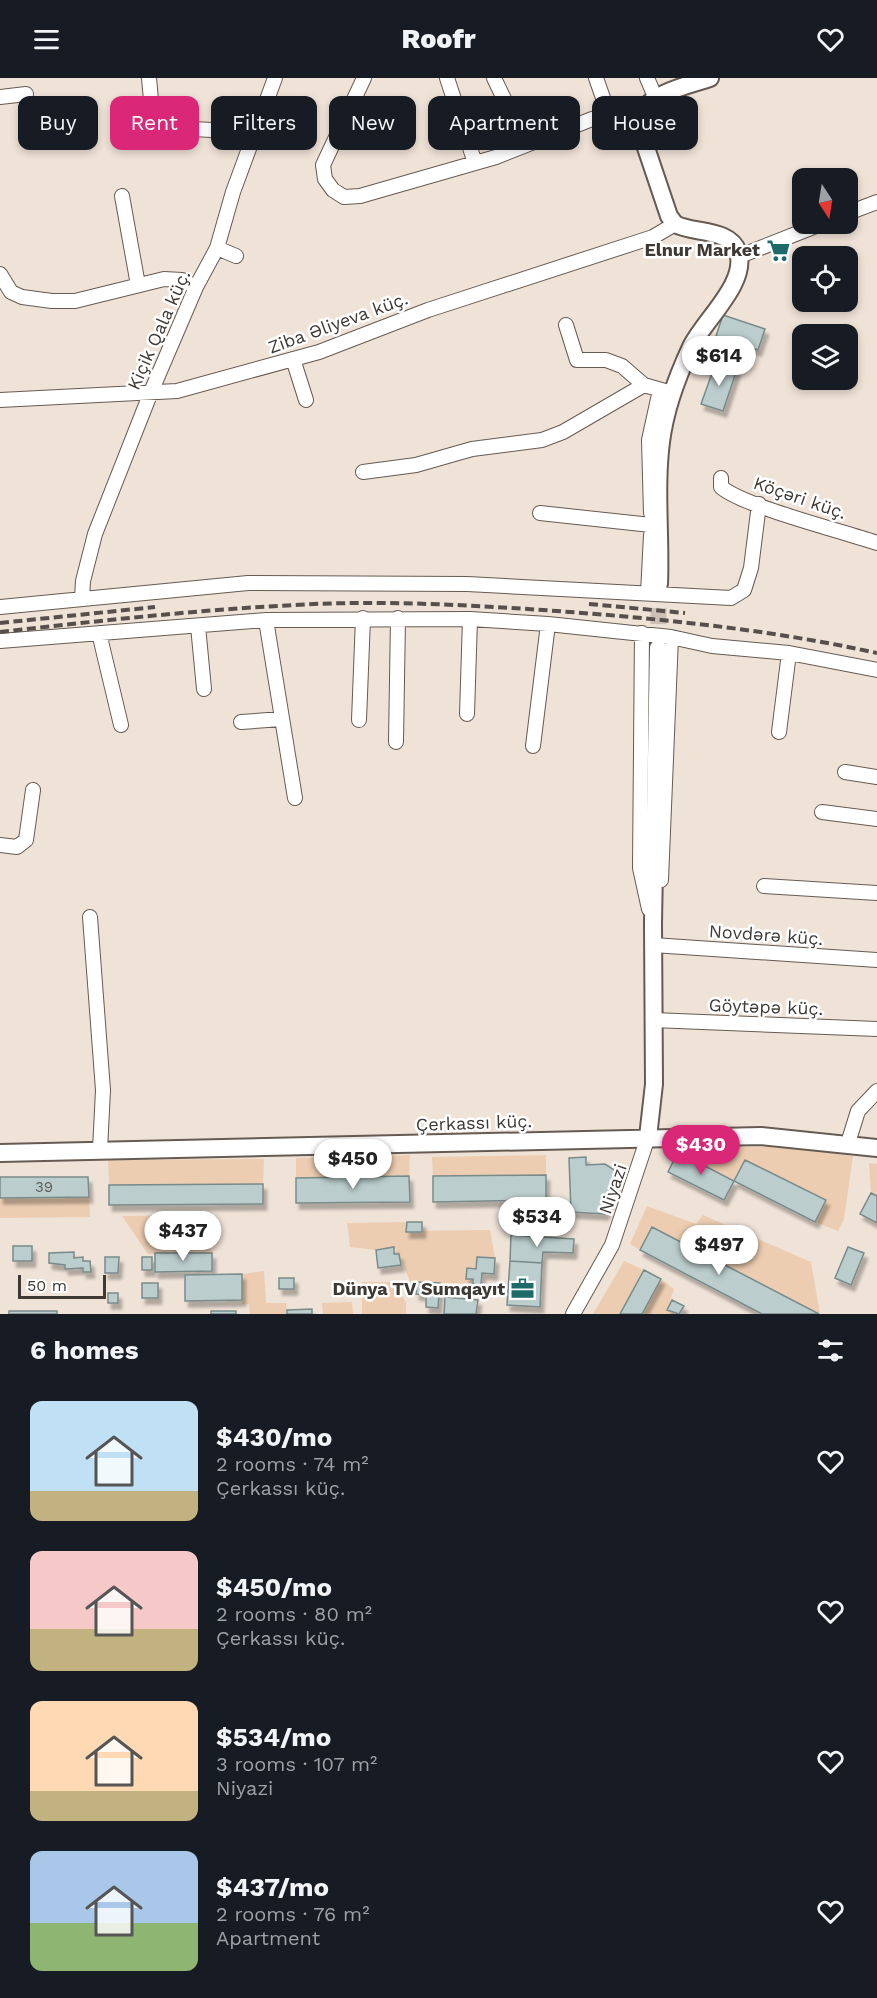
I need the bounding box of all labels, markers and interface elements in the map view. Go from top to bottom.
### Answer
icon: menu [30,23,63,56]
text: Roofr [401,23,476,55]
icon: heart [814,23,847,56]
chip: Buy [18,96,98,150]
chip: Rent [110,96,199,150]
chip: Filters [211,96,317,150]
chip: New [329,96,416,150]
chip: Apartment [428,96,580,150]
chip: House [592,96,698,150]
north arrow [792,168,858,234]
map controls [792,168,858,390]
supermarket icon: Elnur Market [765,237,791,263]
place label: Elnur Market [644,239,760,260]
button: locate [792,246,858,312]
street label: Kiçik Qala küç. [123,267,194,393]
street label: Ziba Əliyeva küç. [265,288,411,358]
button: layers [792,324,858,390]
pin: $614 [683,336,755,387]
text: $614 [696,343,742,367]
street label: Köçəri küç. [751,472,849,523]
street label: Novdərə küç. [708,920,824,949]
street label: Göytəpə küç. [708,994,824,1019]
street label: Çerkassı küç. [415,1110,533,1135]
pin: $430 [665,1125,737,1176]
text: $430 [676,1132,726,1156]
pin: $450 [317,1139,389,1190]
text: $450 [328,1146,378,1170]
street label: Niyazi [594,1161,631,1217]
house number: 39 [35,1178,53,1196]
pin: $534 [501,1197,573,1248]
text: $534 [512,1204,562,1228]
pin: $437 [147,1211,219,1262]
text: $437 [158,1218,208,1242]
pin: $497 [683,1225,755,1276]
text: $497 [694,1232,744,1256]
scale bar [18,1272,106,1300]
text: 50 m [27,1276,67,1295]
office icon: Dünya TV Sumqayıt [510,1276,536,1302]
place label: Dünya TV Sumqayıt [332,1278,505,1299]
icon: filters [814,1334,847,1367]
text: 6 homes [30,1335,139,1365]
text: $430/mo [216,1422,332,1452]
icon: home [78,1425,150,1497]
icon: heart [814,1445,847,1478]
text: 2 rooms · 74 m² [216,1452,369,1476]
text: Çerkassı küç. [216,1476,345,1500]
text: $450/mo [216,1572,332,1602]
icon: home [78,1575,150,1647]
icon: heart [814,1595,847,1628]
text: 2 rooms · 80 m² [216,1602,372,1626]
text: Çerkassı küç. [216,1626,345,1650]
text: $534/mo [216,1722,331,1752]
icon: home [78,1725,150,1797]
icon: heart [814,1745,847,1778]
text: 3 rooms · 107 m² [216,1752,377,1776]
text: Niyazi [216,1776,273,1800]
text: $437/mo [216,1872,329,1902]
icon: home [78,1875,150,1947]
icon: heart [814,1895,847,1928]
text: 2 rooms · 76 m² [216,1902,369,1926]
text: Apartment [216,1926,320,1950]

